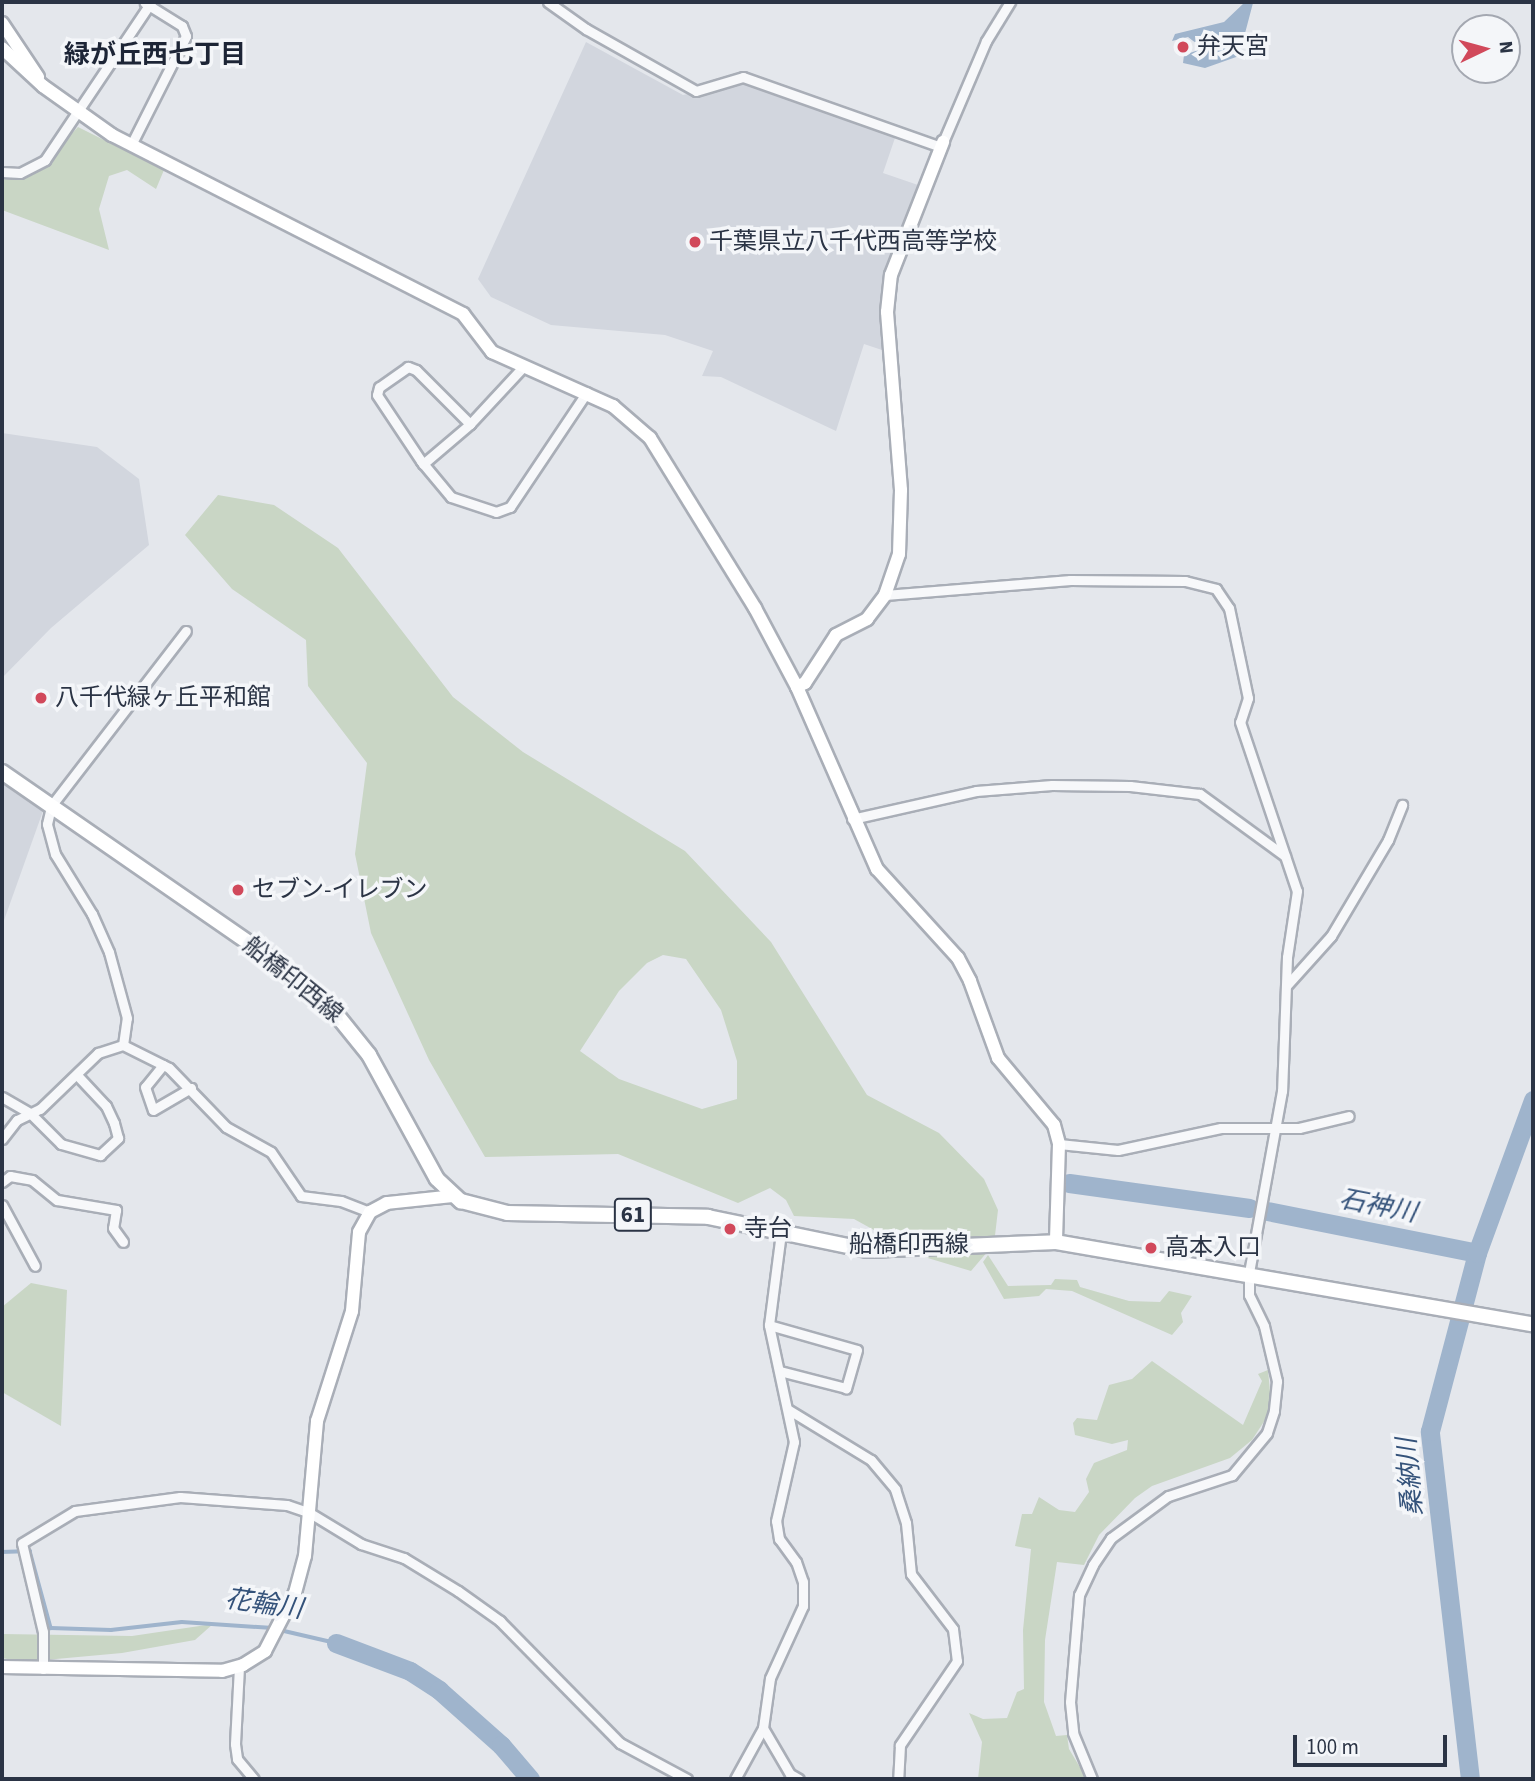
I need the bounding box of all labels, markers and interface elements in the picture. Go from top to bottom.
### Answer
north arrow [1451,14,1521,84]
place label: 弁天宮 [1197,33,1269,61]
district label: 緑が丘西七丁目 [64,39,246,71]
marker: 弁天宮 [1175,39,1191,55]
text: N [1491,40,1519,55]
place label: 千葉県立八千代西高等学校 [709,228,997,256]
marker: 千葉県立八千代西高等学校 [687,234,703,250]
place label: 八千代緑ヶ丘平和館 [55,684,271,712]
marker: 八千代緑ヶ丘平和館 [33,690,49,706]
place label: セブン-イレブン [252,876,427,904]
marker: セブン-イレブン [230,882,246,898]
street label: 船橋印西線 [237,931,349,1029]
water label: 石神川 [1337,1183,1419,1229]
road number: 61 [614,1196,652,1234]
place label: 寺台 [744,1215,792,1243]
marker: 寺台 [722,1221,738,1237]
street label: 船橋印西線 [849,1231,969,1259]
place label: 高本入口 [1165,1234,1261,1262]
marker: 高本入口 [1143,1240,1159,1256]
water label: 桑納川 [1391,1437,1429,1517]
water label: 花輪川 [223,1583,305,1625]
scale bar [1297,1722,1451,1766]
text: 100 m [1306,1732,1359,1762]

